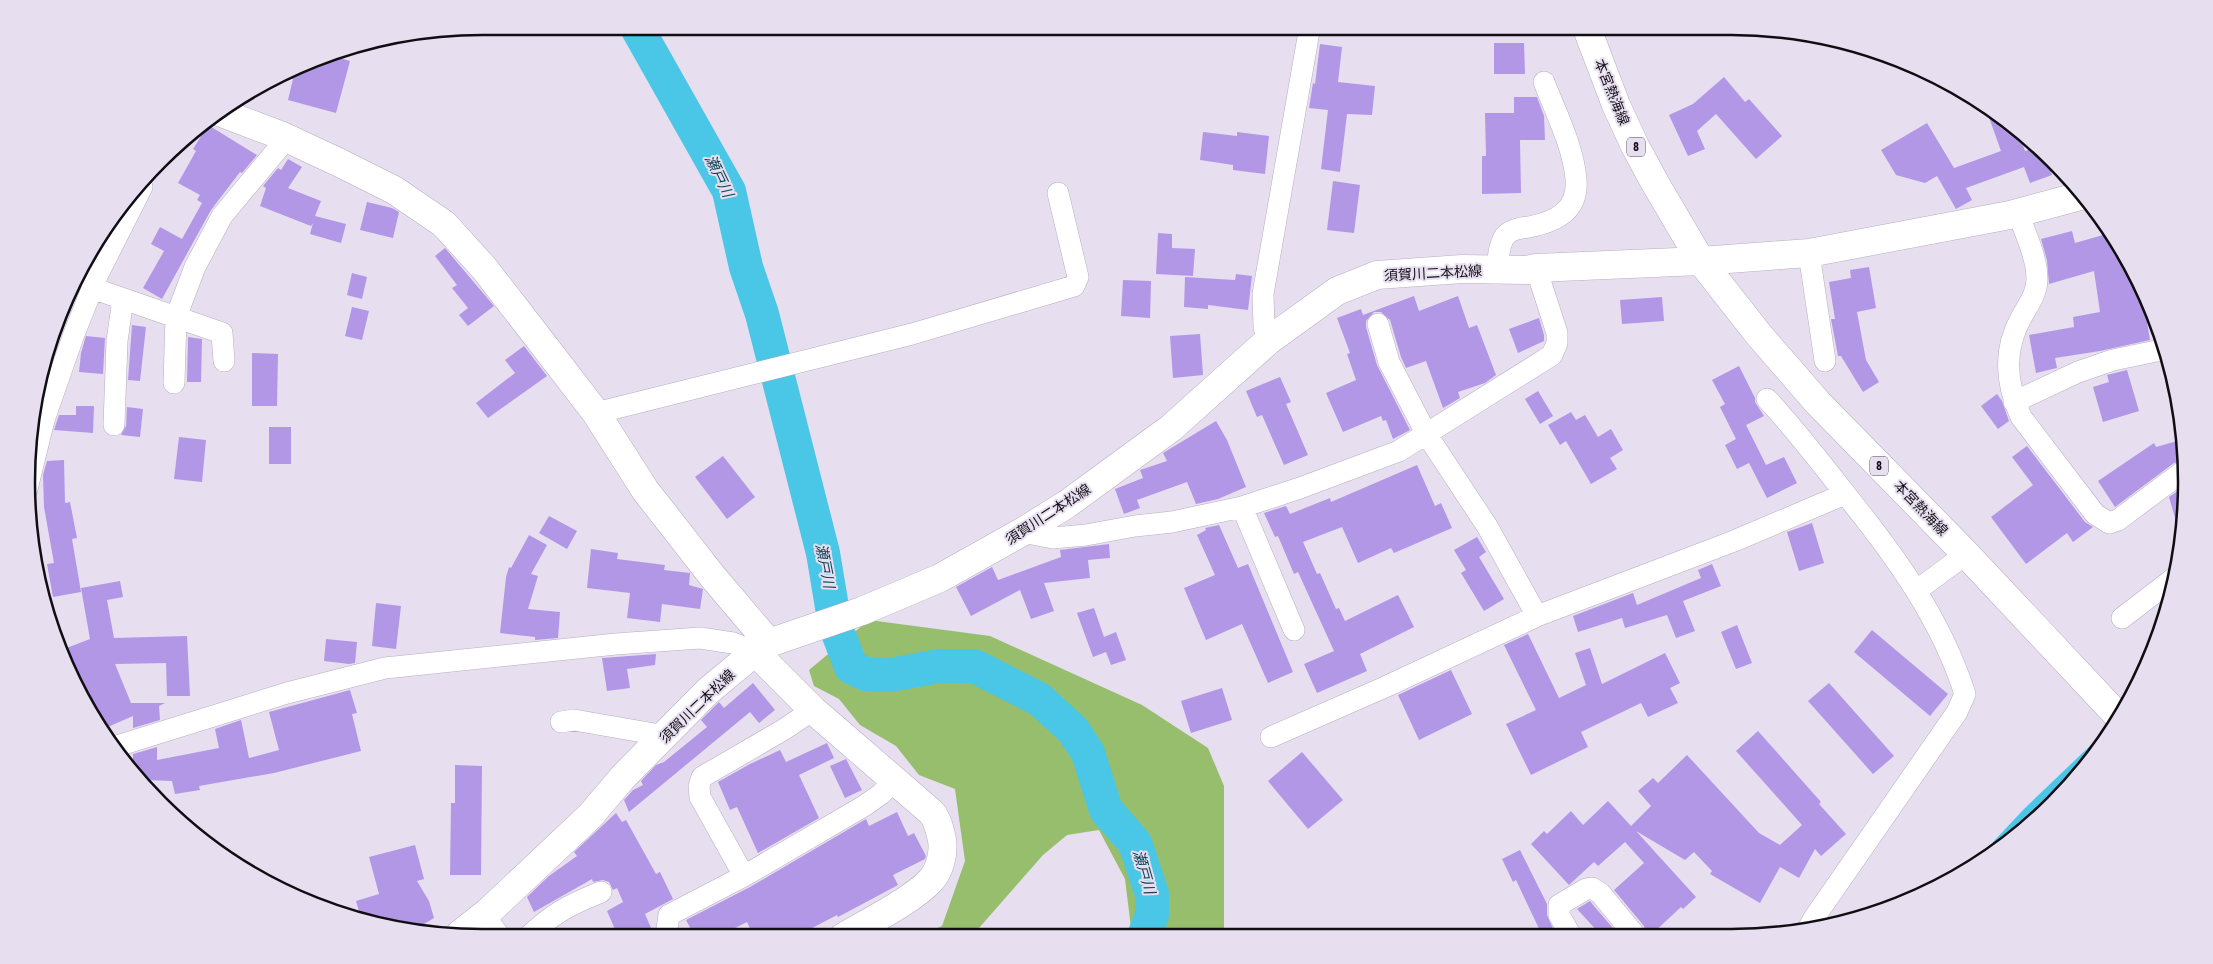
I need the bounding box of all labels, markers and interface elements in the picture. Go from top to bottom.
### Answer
street label: 本宮熱海線 [1591,57,1633,127]
road number: 8 [1627,138,1645,156]
water label: 瀬戸川 [701,152,738,202]
street label: 須賀川二本松線 [1384,262,1482,284]
road number: 8 [1870,456,1888,476]
street label: 本宮熱海線 [1891,477,1951,539]
street label: 須賀川二本松線 [1003,481,1093,547]
water label: 瀬戸川 [812,542,839,592]
street label: 須賀川二本松線 [656,666,738,746]
water label: 瀬戸川 [1129,848,1159,898]

